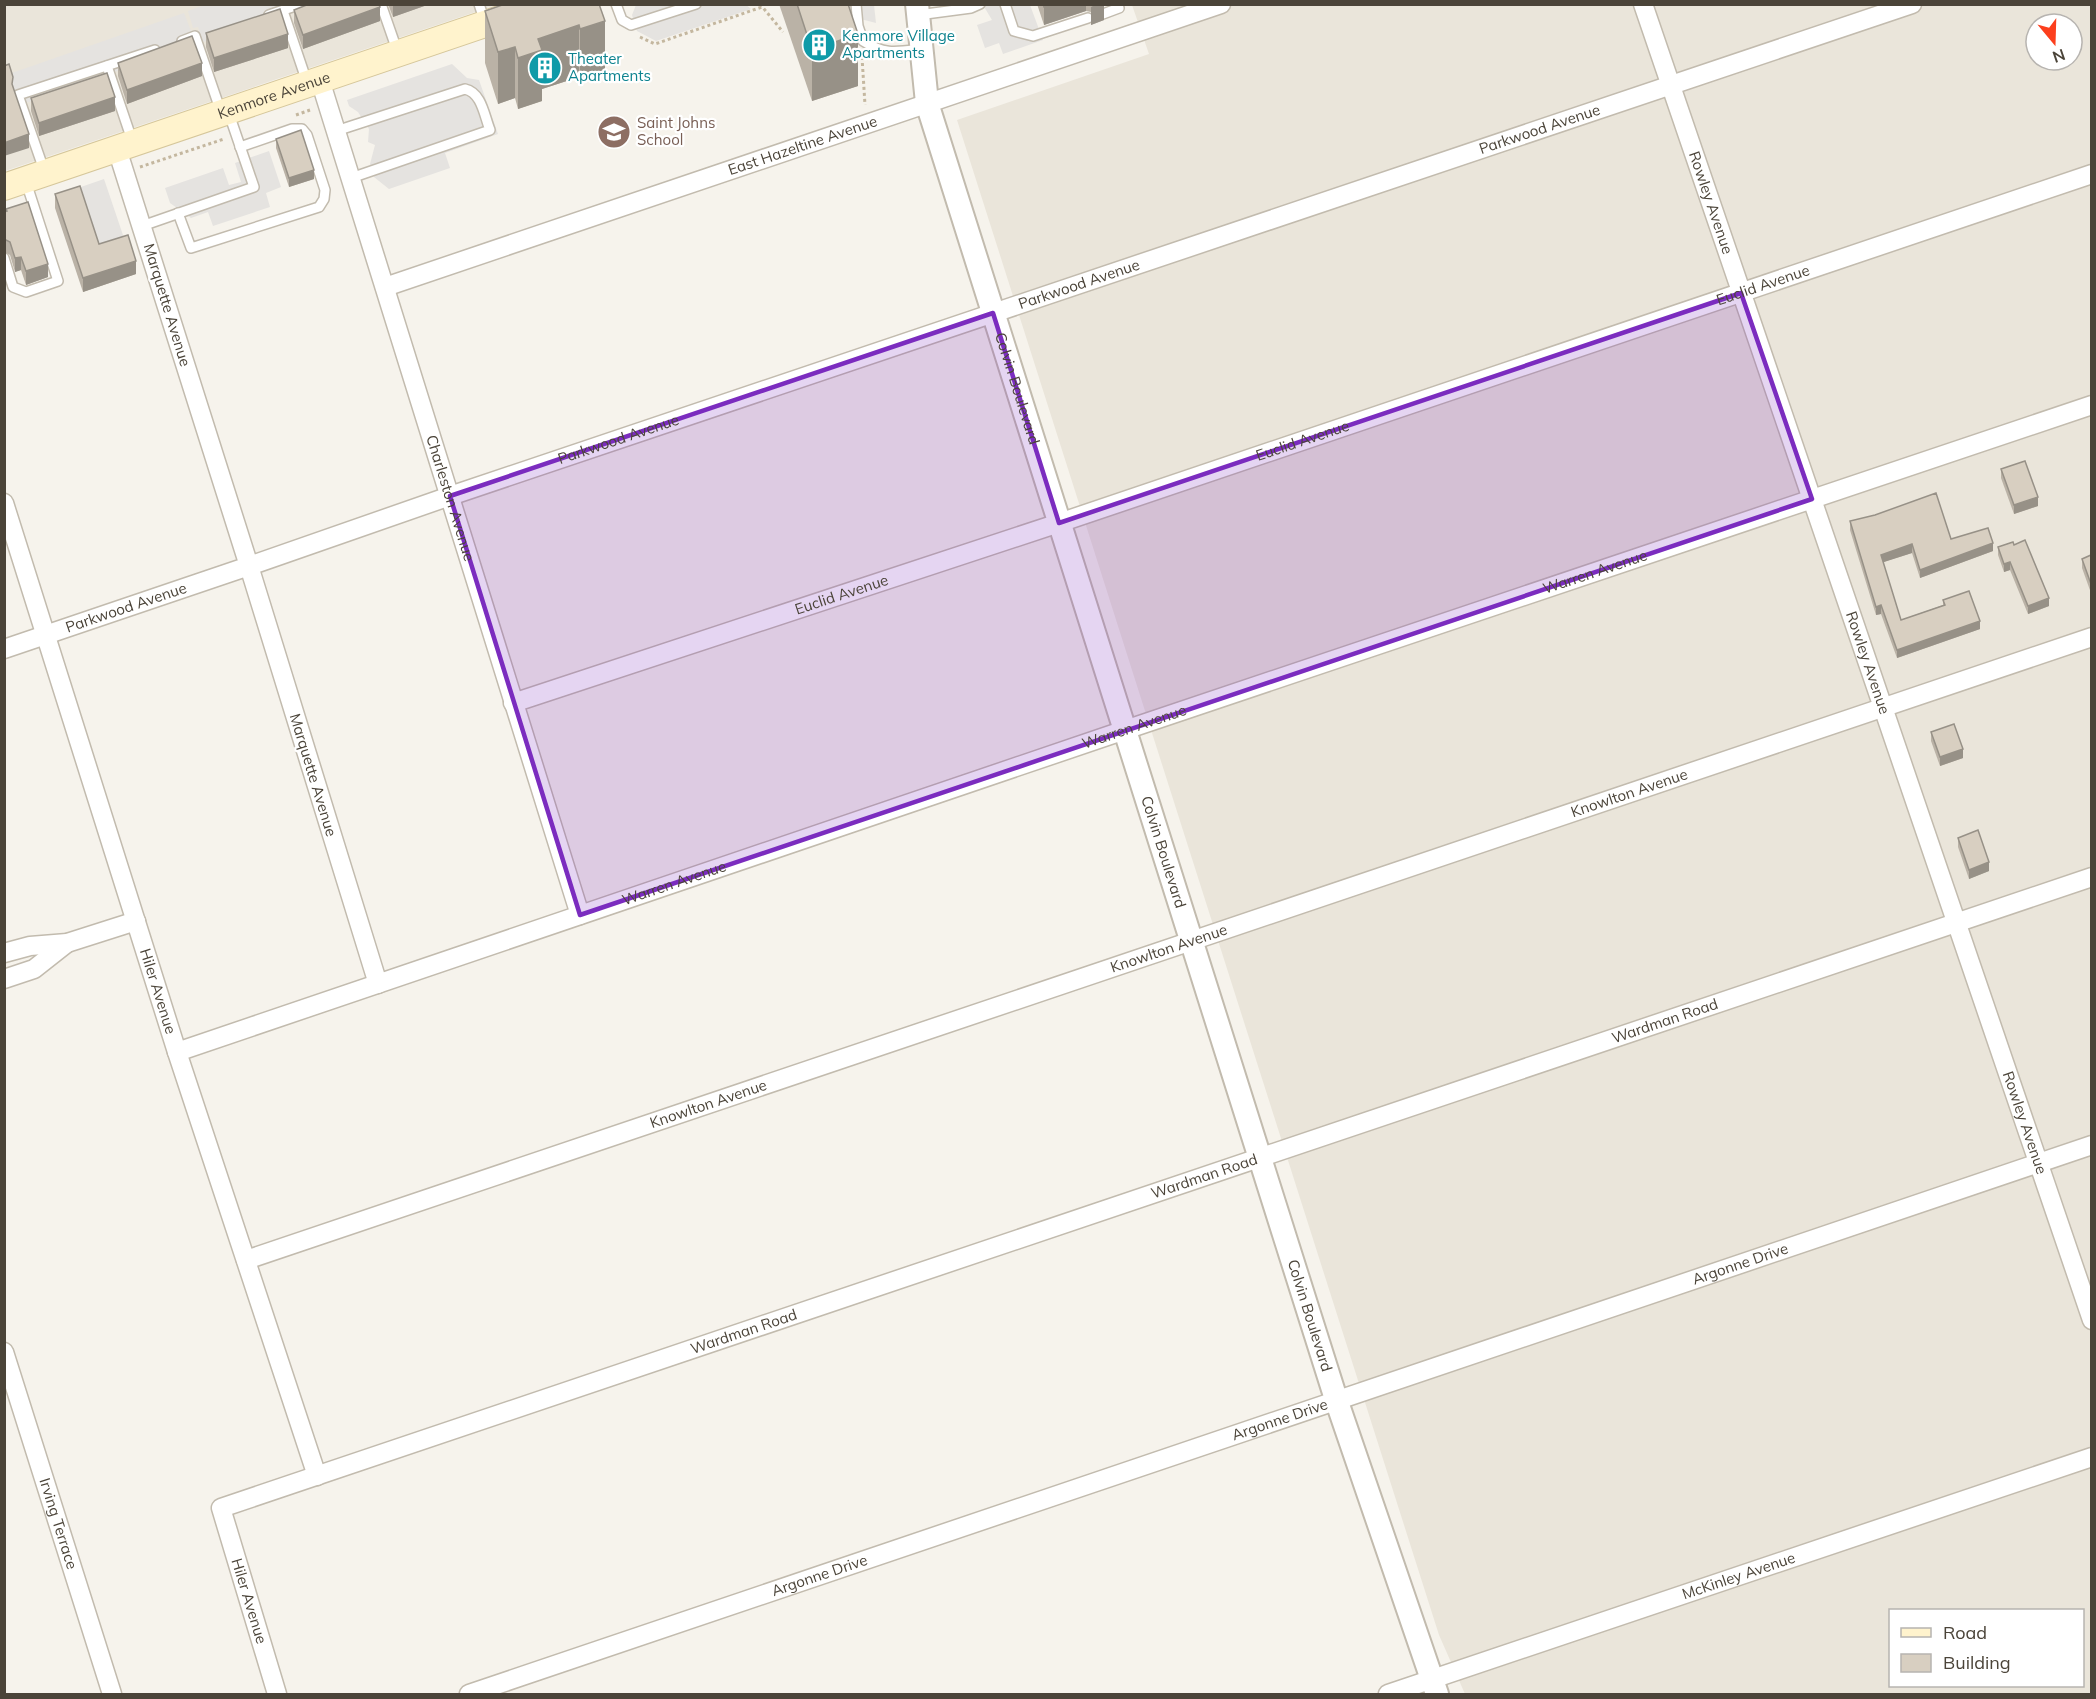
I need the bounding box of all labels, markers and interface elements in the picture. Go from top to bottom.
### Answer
north arrow [2024,12,2084,72]
place label: Kenmore Village Apartments [842,26,955,62]
building icon: Kenmore Village Apartments [801,27,837,63]
text: N [2050,45,2068,68]
place label: Theater Apartments [568,49,651,85]
building icon: Theater Apartments [527,50,563,86]
street label: Kenmore Avenue [215,67,333,123]
street label: Parkwood Avenue [1476,100,1603,158]
street label: East Hazeltine Avenue [726,111,880,179]
place label: Saint Johns School [637,113,715,149]
school or university icon: Saint Johns School [596,114,632,150]
street label: Rowley Avenue [1685,149,1738,257]
street label: Marquette Avenue [140,241,195,369]
street label: Parkwood Avenue [1016,255,1142,313]
street label: Euclid Avenue [1714,260,1812,309]
street label: Colvin Boulevard [991,330,1044,447]
street label: Parkwood Avenue [555,410,681,468]
street label: Euclid Avenue [1253,416,1352,465]
street label: Charleston Avenue [422,432,479,564]
street label: Warren Avenue [1540,545,1649,598]
street label: Euclid Avenue [792,570,891,618]
street label: Parkwood Avenue [63,578,189,636]
street label: Rowley Avenue [1842,609,1895,717]
street label: Warren Avenue [1080,700,1189,753]
street label: Marquette Avenue [286,711,341,839]
street label: Knowlton Avenue [1568,764,1690,821]
street label: Colvin Boulevard [1137,794,1190,910]
street label: Warren Avenue [619,856,729,909]
street label: Knowlton Avenue [1108,920,1230,977]
street label: Hiler Avenue [136,946,181,1036]
street label: Wardman Road [1609,994,1720,1047]
street label: Rowley Avenue [1999,1069,2052,1176]
street label: Knowlton Avenue [647,1075,769,1132]
street label: Wardman Road [1149,1149,1260,1203]
street label: Argonne Drive [1690,1238,1790,1289]
street label: Colvin Boulevard [1284,1257,1337,1374]
street label: Wardman Road [688,1304,799,1358]
street label: Argonne Drive [1229,1394,1330,1444]
street label: Irving Terrace [35,1476,82,1571]
street label: McKinley Avenue [1680,1548,1797,1603]
street label: Argonne Drive [769,1550,870,1600]
street label: Hiler Avenue [227,1556,271,1646]
legend [1889,1609,2084,1687]
text: Road [1943,1621,1987,1644]
text: Building [1943,1651,2011,1674]

